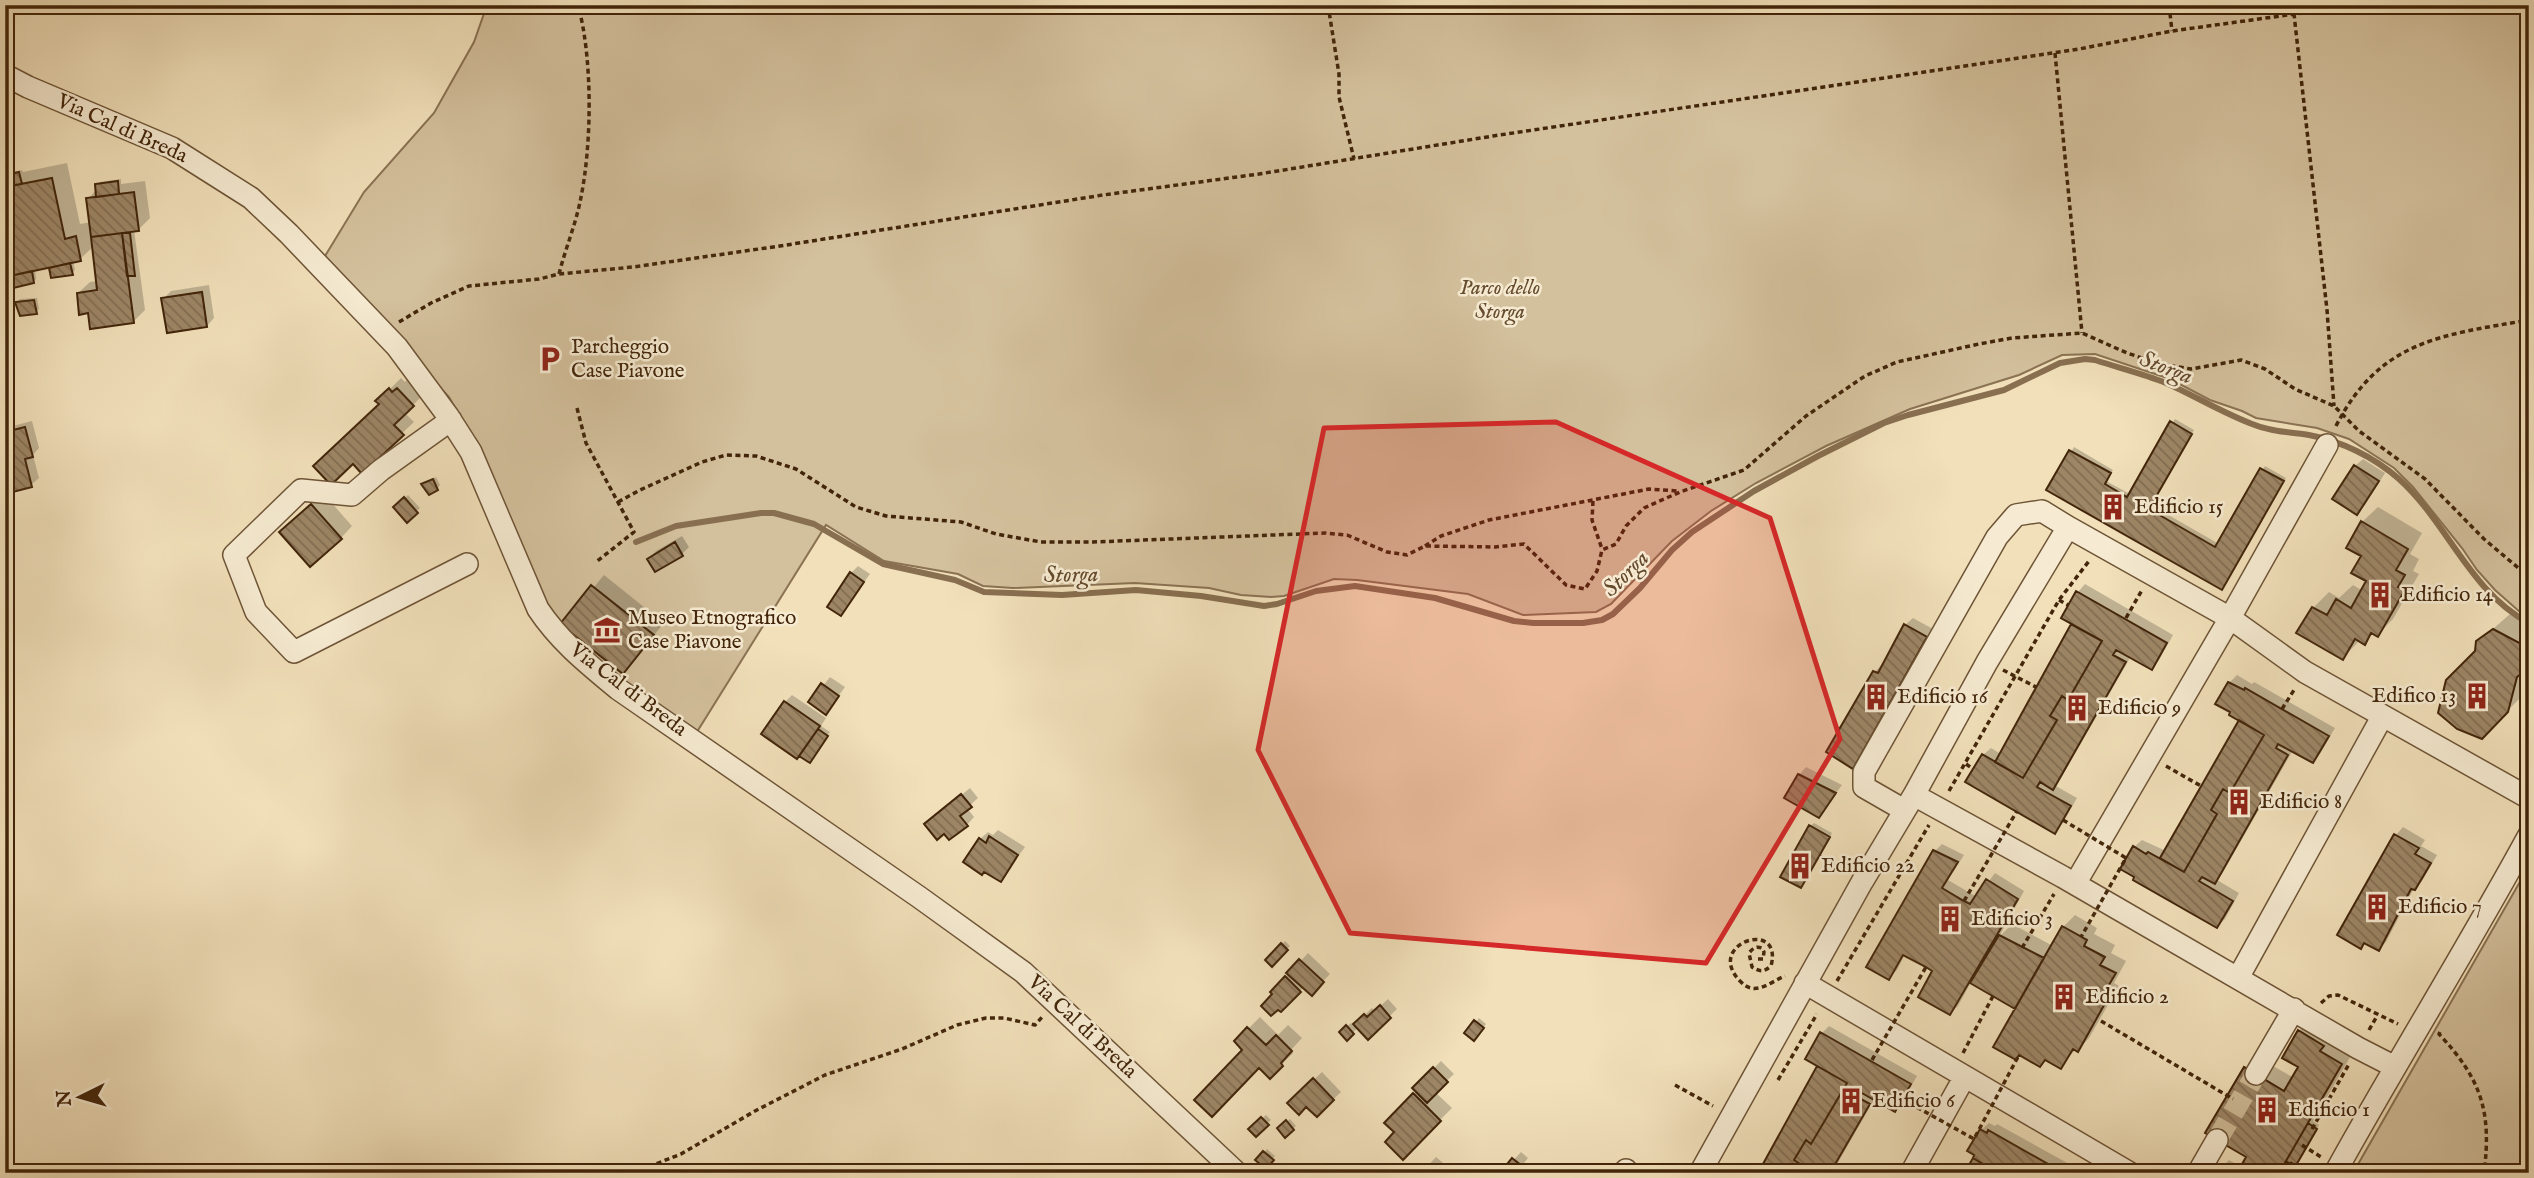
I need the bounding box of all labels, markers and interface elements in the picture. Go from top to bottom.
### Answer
street label: Via Cal di Breda [51,88,192,170]
park label: Parco dello Storga [1460,275,1540,326]
place label: Parcheggio Case Piavone [571,334,685,385]
parking icon: Parcheggio Case Piavone [535,344,565,374]
water label: Storga [2135,345,2197,392]
building icon: Edificio 15 [2098,492,2128,522]
place label: Edificio 15 [2134,494,2224,521]
water label: Storga [1596,544,1656,604]
water label: Storga [1043,560,1099,591]
building icon: Edificio 14 [2365,580,2395,610]
place label: Edificio 14 [2401,582,2494,609]
place label: Museo Etnografico Case Piavone [628,605,796,656]
museum icon: Museo Etnografico Case Piavone [592,615,622,645]
street label: Via Cal di Breda [563,636,693,744]
building icon: Edifico 13 [2462,681,2492,711]
building icon: Edificio 16 [1861,682,1891,712]
place label: Edifico 13 [2372,683,2456,710]
place label: Edificio 16 [1897,684,1989,711]
building icon: Edificio 9 [2062,693,2092,723]
place label: Edificio 9 [2098,695,2181,722]
building icon: Edificio 8 [2224,787,2254,817]
place label: Edificio 8 [2260,789,2342,816]
building icon: Edificio 22 [1785,851,1815,881]
place label: Edificio 22 [1821,853,1915,880]
building icon: Edificio 7 [2362,892,2392,922]
place label: Edificio 7 [2398,894,2482,921]
building icon: Edificio 3 [1935,904,1965,934]
place label: Edificio 3 [1971,906,2053,933]
street label: Via Cal di Breda [1021,969,1143,1085]
building icon: Edificio 2 [2049,982,2079,1012]
place label: Edificio 2 [2085,984,2169,1011]
north arrow [46,1062,116,1132]
building icon: Edificio 6 [1836,1086,1866,1116]
place label: Edificio 6 [1872,1088,1956,1115]
text: N [52,1089,78,1109]
building icon: Edificio 1 [2252,1095,2282,1125]
place label: Edificio 1 [2288,1097,2370,1124]

